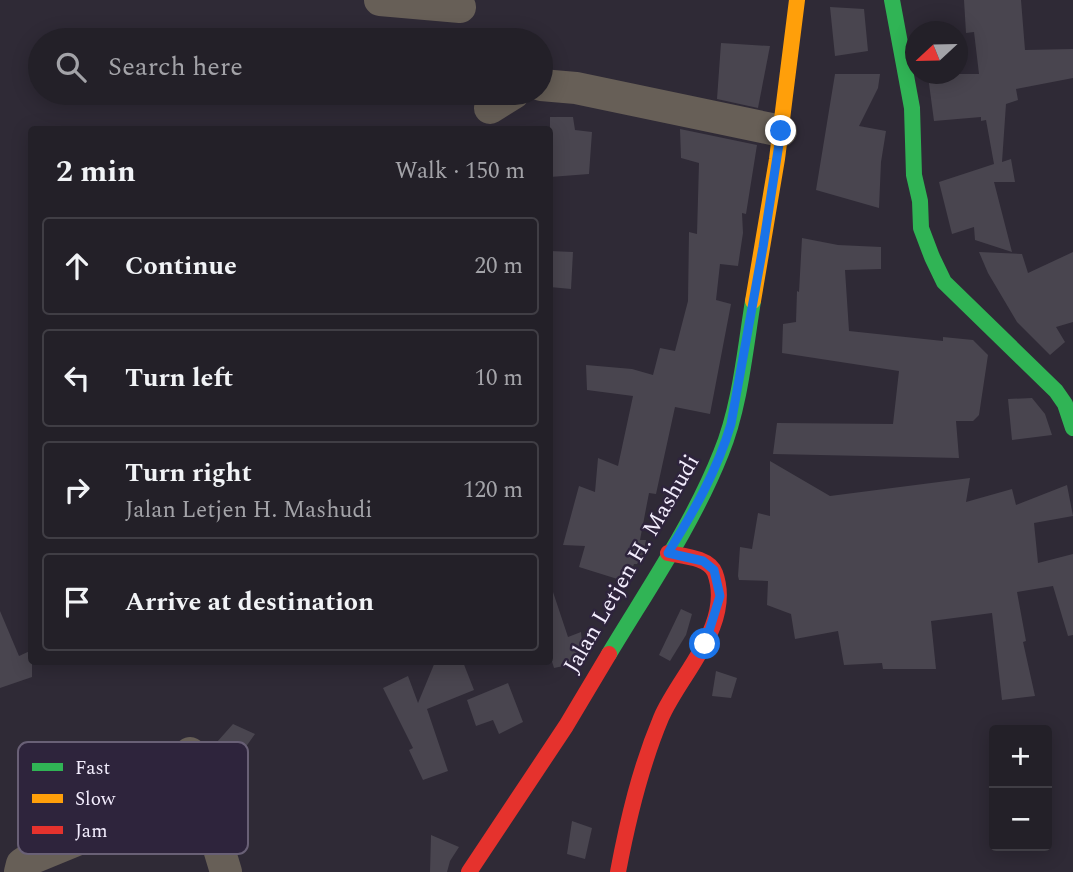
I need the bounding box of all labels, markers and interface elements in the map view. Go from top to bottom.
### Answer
north arrow [905,21,968,84]
search box [28,28,553,105]
text: Search here [108,47,243,87]
icon: search [52,48,90,86]
route end [765,115,796,146]
text: 2 min [56,149,136,195]
text: Walk · 150 m [395,154,525,189]
text: Continue [125,246,237,286]
icon: ahead [58,247,96,285]
text: 20 m [474,249,523,284]
text: Turn left [125,358,233,398]
icon: left [58,359,96,397]
text: 10 m [474,361,523,396]
street label: Jalan Letjen H. Mashudi [555,448,709,680]
text: Turn right [125,453,252,493]
icon: right [58,471,96,509]
text: 120 m [463,473,523,508]
text: Jalan Letjen H. Mashudi [125,493,373,528]
text: Arrive at destination [125,582,374,622]
icon: arrive [58,583,96,621]
route start [689,628,720,659]
map controls [989,725,1052,851]
button: + [989,725,1052,788]
legend [18,742,248,854]
text: Fast [75,754,111,783]
text: Slow [75,785,116,814]
button: − [989,788,1052,851]
text: Jam [75,817,107,846]

